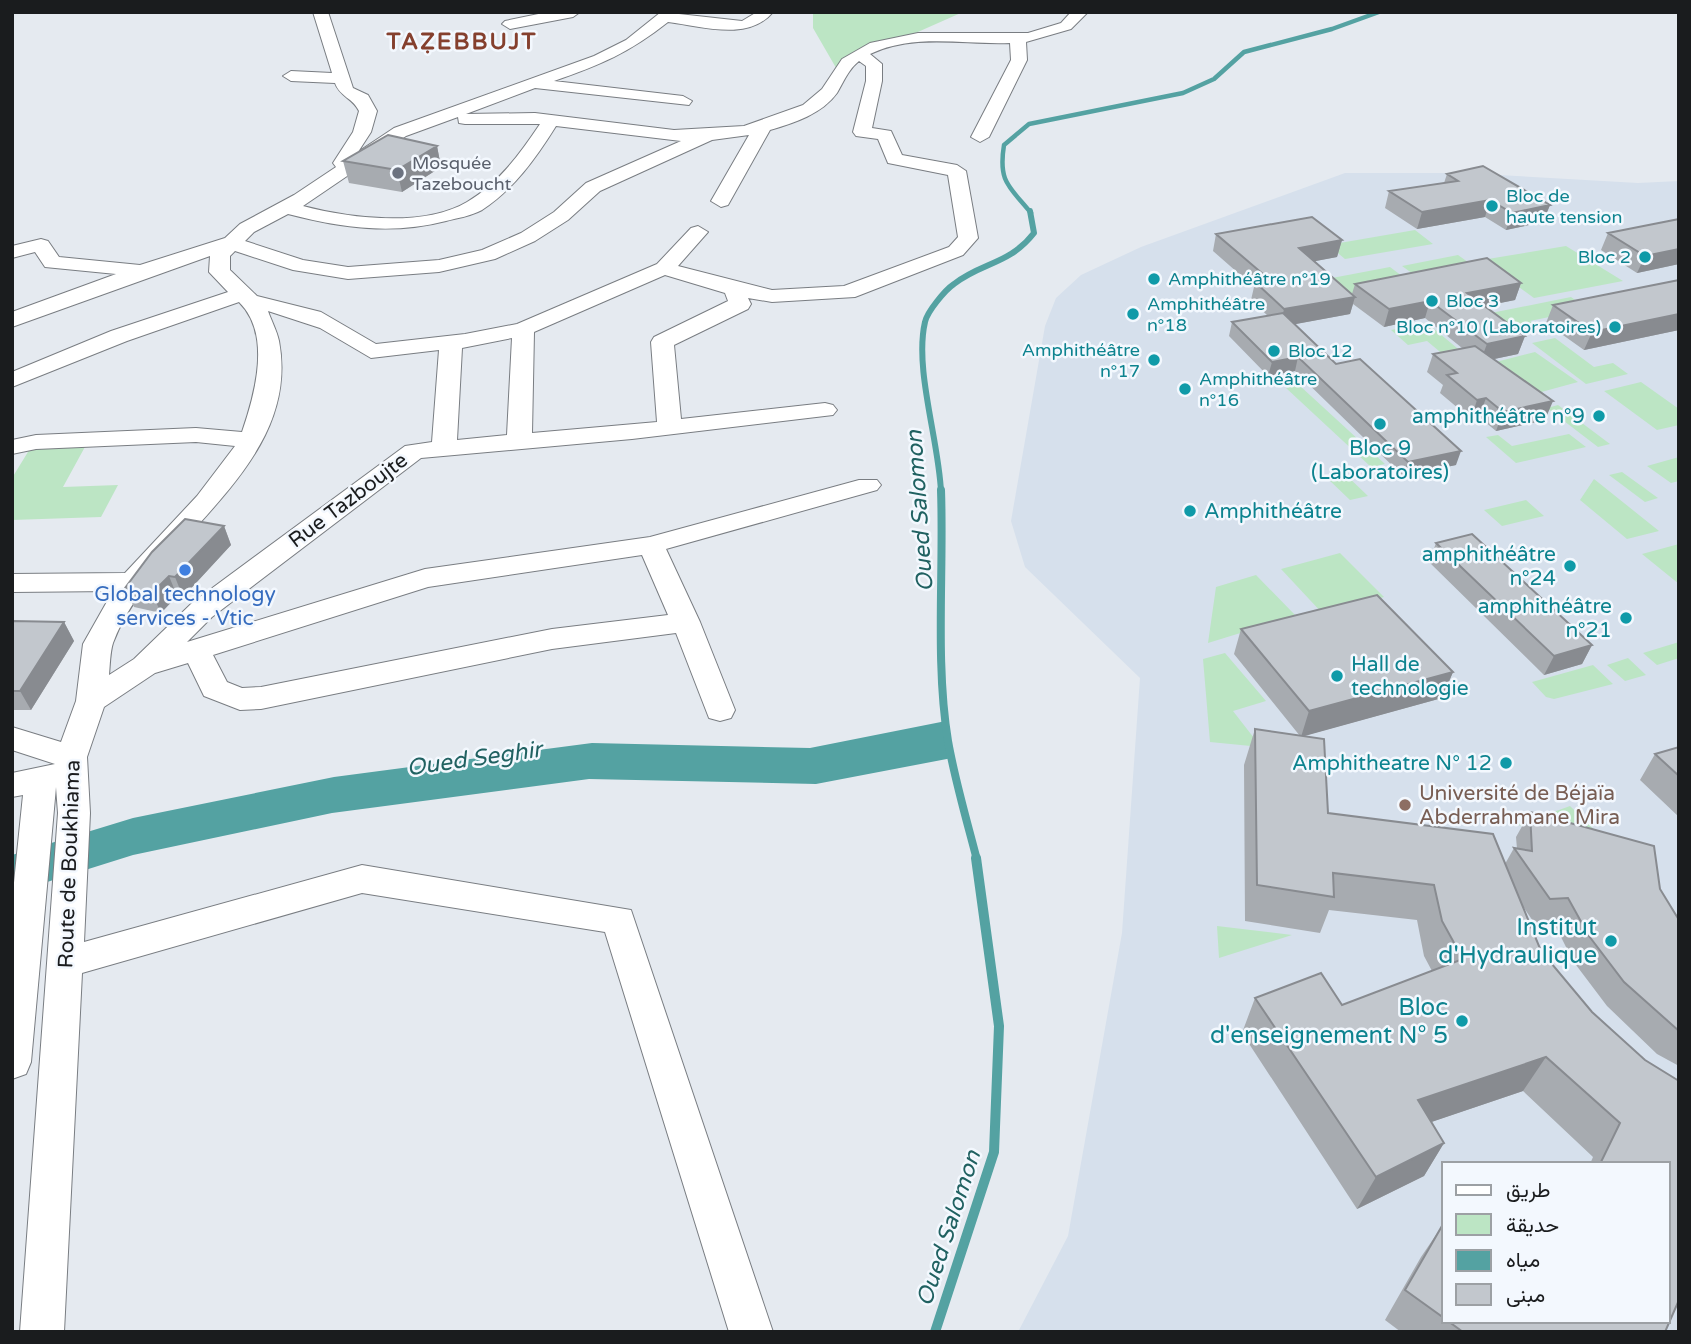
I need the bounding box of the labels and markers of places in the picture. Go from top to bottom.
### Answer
place label: Mosquée Tazeboucht [412,152,511,195]
marker: Mosquée Tazeboucht [390,165,406,181]
place label: Bloc de haute tension [1506,185,1623,228]
marker: Bloc de haute tension [1484,198,1500,214]
place label: Bloc 2 [1578,246,1631,268]
marker: Bloc 2 [1637,249,1653,265]
place label: Amphithéâtre n°19 [1168,268,1331,290]
marker: Amphithéâtre n°19 [1146,271,1162,287]
place label: Bloc 3 [1446,290,1499,312]
place label: Amphithéâtre n°18 [1147,293,1265,336]
marker: Bloc 3 [1424,293,1440,309]
marker: Amphithéâtre n°18 [1125,306,1141,322]
place label: Bloc n°10 (Laboratoires) [1396,316,1601,338]
marker: Bloc n°10 (Laboratoires) [1607,319,1623,335]
place label: Amphithéâtre n°17 [1022,339,1140,382]
place label: Bloc 12 [1288,340,1353,362]
marker: Bloc 12 [1266,343,1282,359]
marker: Amphithéâtre n°17 [1146,352,1162,368]
place label: Amphithéâtre n°16 [1199,368,1317,411]
marker: Amphithéâtre n°16 [1177,381,1193,397]
place label: amphithéâtre n°9 [1412,404,1585,429]
marker: amphithéâtre n°9 [1591,408,1607,424]
marker: Bloc 9 (Laboratoires) [1372,416,1388,432]
place label: Bloc 9 (Laboratoires) [1311,436,1449,485]
place label: Amphithéâtre [1204,499,1342,524]
marker: Amphithéâtre [1182,503,1198,519]
place label: amphithéâtre n°24 [1422,542,1556,591]
marker: amphithéâtre n°24 [1562,558,1578,574]
marker: Global technology services - Vtic [177,562,193,578]
place label: Global technology services - Vtic [94,582,276,631]
place label: amphithéâtre n°21 [1478,594,1612,643]
marker: amphithéâtre n°21 [1618,610,1634,626]
place label: Hall de technologie [1351,652,1469,701]
marker: Hall de technologie [1329,668,1345,684]
place label: Amphitheatre N° 12 [1292,751,1492,776]
marker: Amphitheatre N° 12 [1498,755,1514,771]
place label: Université de Béjaïa Abderrahmane Mira [1419,781,1620,830]
marker: Université de Béjaïa Abderrahmane Mira [1397,797,1413,813]
place label: Institut d'Hydraulique [1438,913,1597,970]
marker: Institut d'Hydraulique [1603,933,1619,949]
place label: Bloc d'enseignement N° 5 [1210,993,1448,1050]
marker: Bloc d'enseignement N° 5 [1454,1013,1470,1029]

